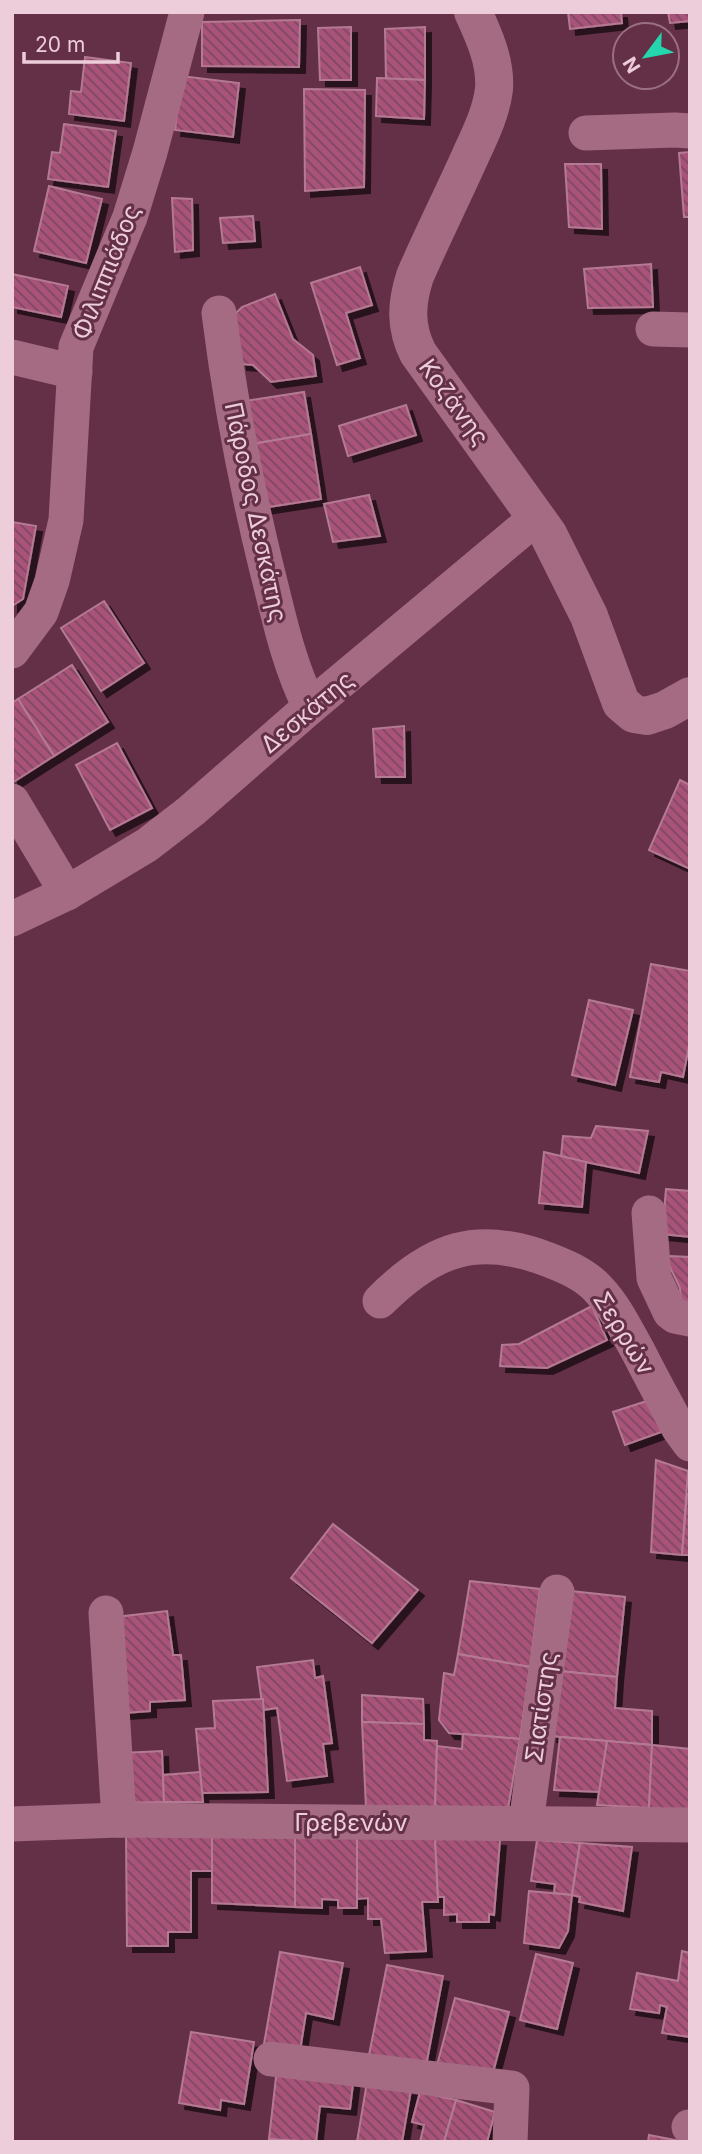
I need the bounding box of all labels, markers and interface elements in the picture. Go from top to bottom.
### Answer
scale bar [24,21,119,65]
north arrow [611,21,681,91]
text: 20 m [35,32,85,57]
text: N [618,53,646,77]
street label: Φιλιππιάδος [66,200,146,344]
street label: Κοζάνης [413,353,495,451]
street label: Πάροδος Δεσκάτης [219,400,293,624]
street label: Δεσκάτης [255,665,359,759]
street label: Σερρών [587,1286,661,1380]
street label: Σιατίστης [519,1650,563,1764]
street label: Γρεβενών [294,1808,408,1837]

